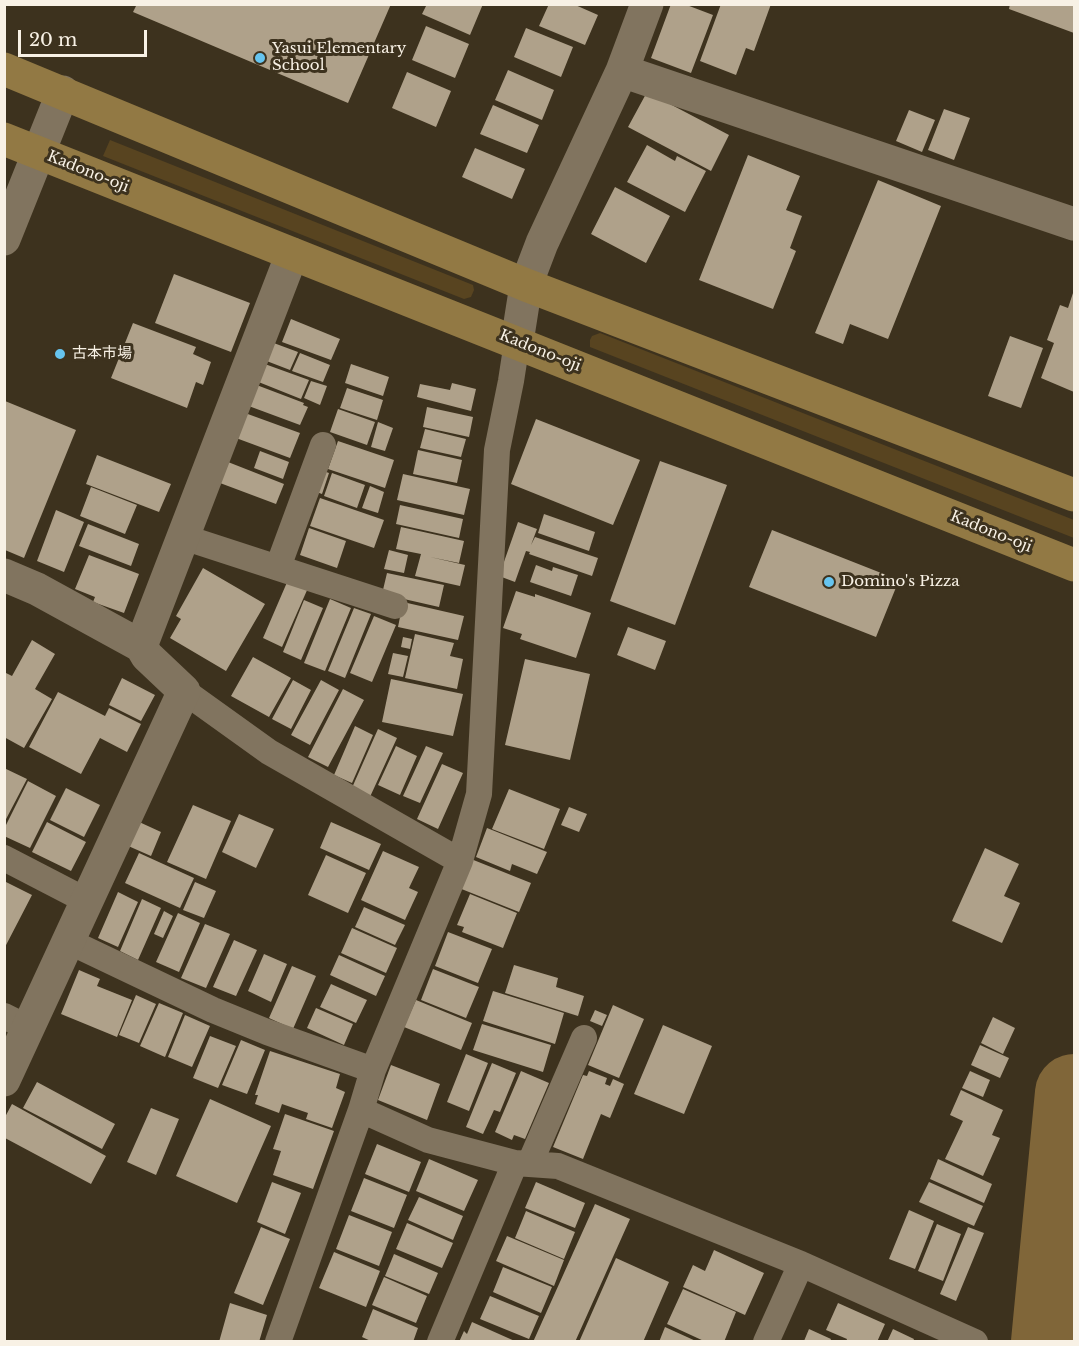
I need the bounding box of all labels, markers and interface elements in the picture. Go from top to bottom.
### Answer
scale bar [21,18,150,56]
text: 20 m [29,29,77,51]
place label: Yasui Elementary School [272,40,406,75]
marker: Yasui Elementary School [253,51,267,65]
street label: Kadono-oji [45,147,131,197]
street label: Kadono-oji [497,326,583,376]
place label: 古本市場 [72,345,132,363]
marker: 古本市場 [53,347,67,361]
street label: Kadono-oji [948,507,1034,557]
place label: Domino's Pizza [841,573,960,591]
marker: Domino's Pizza [822,575,836,589]

